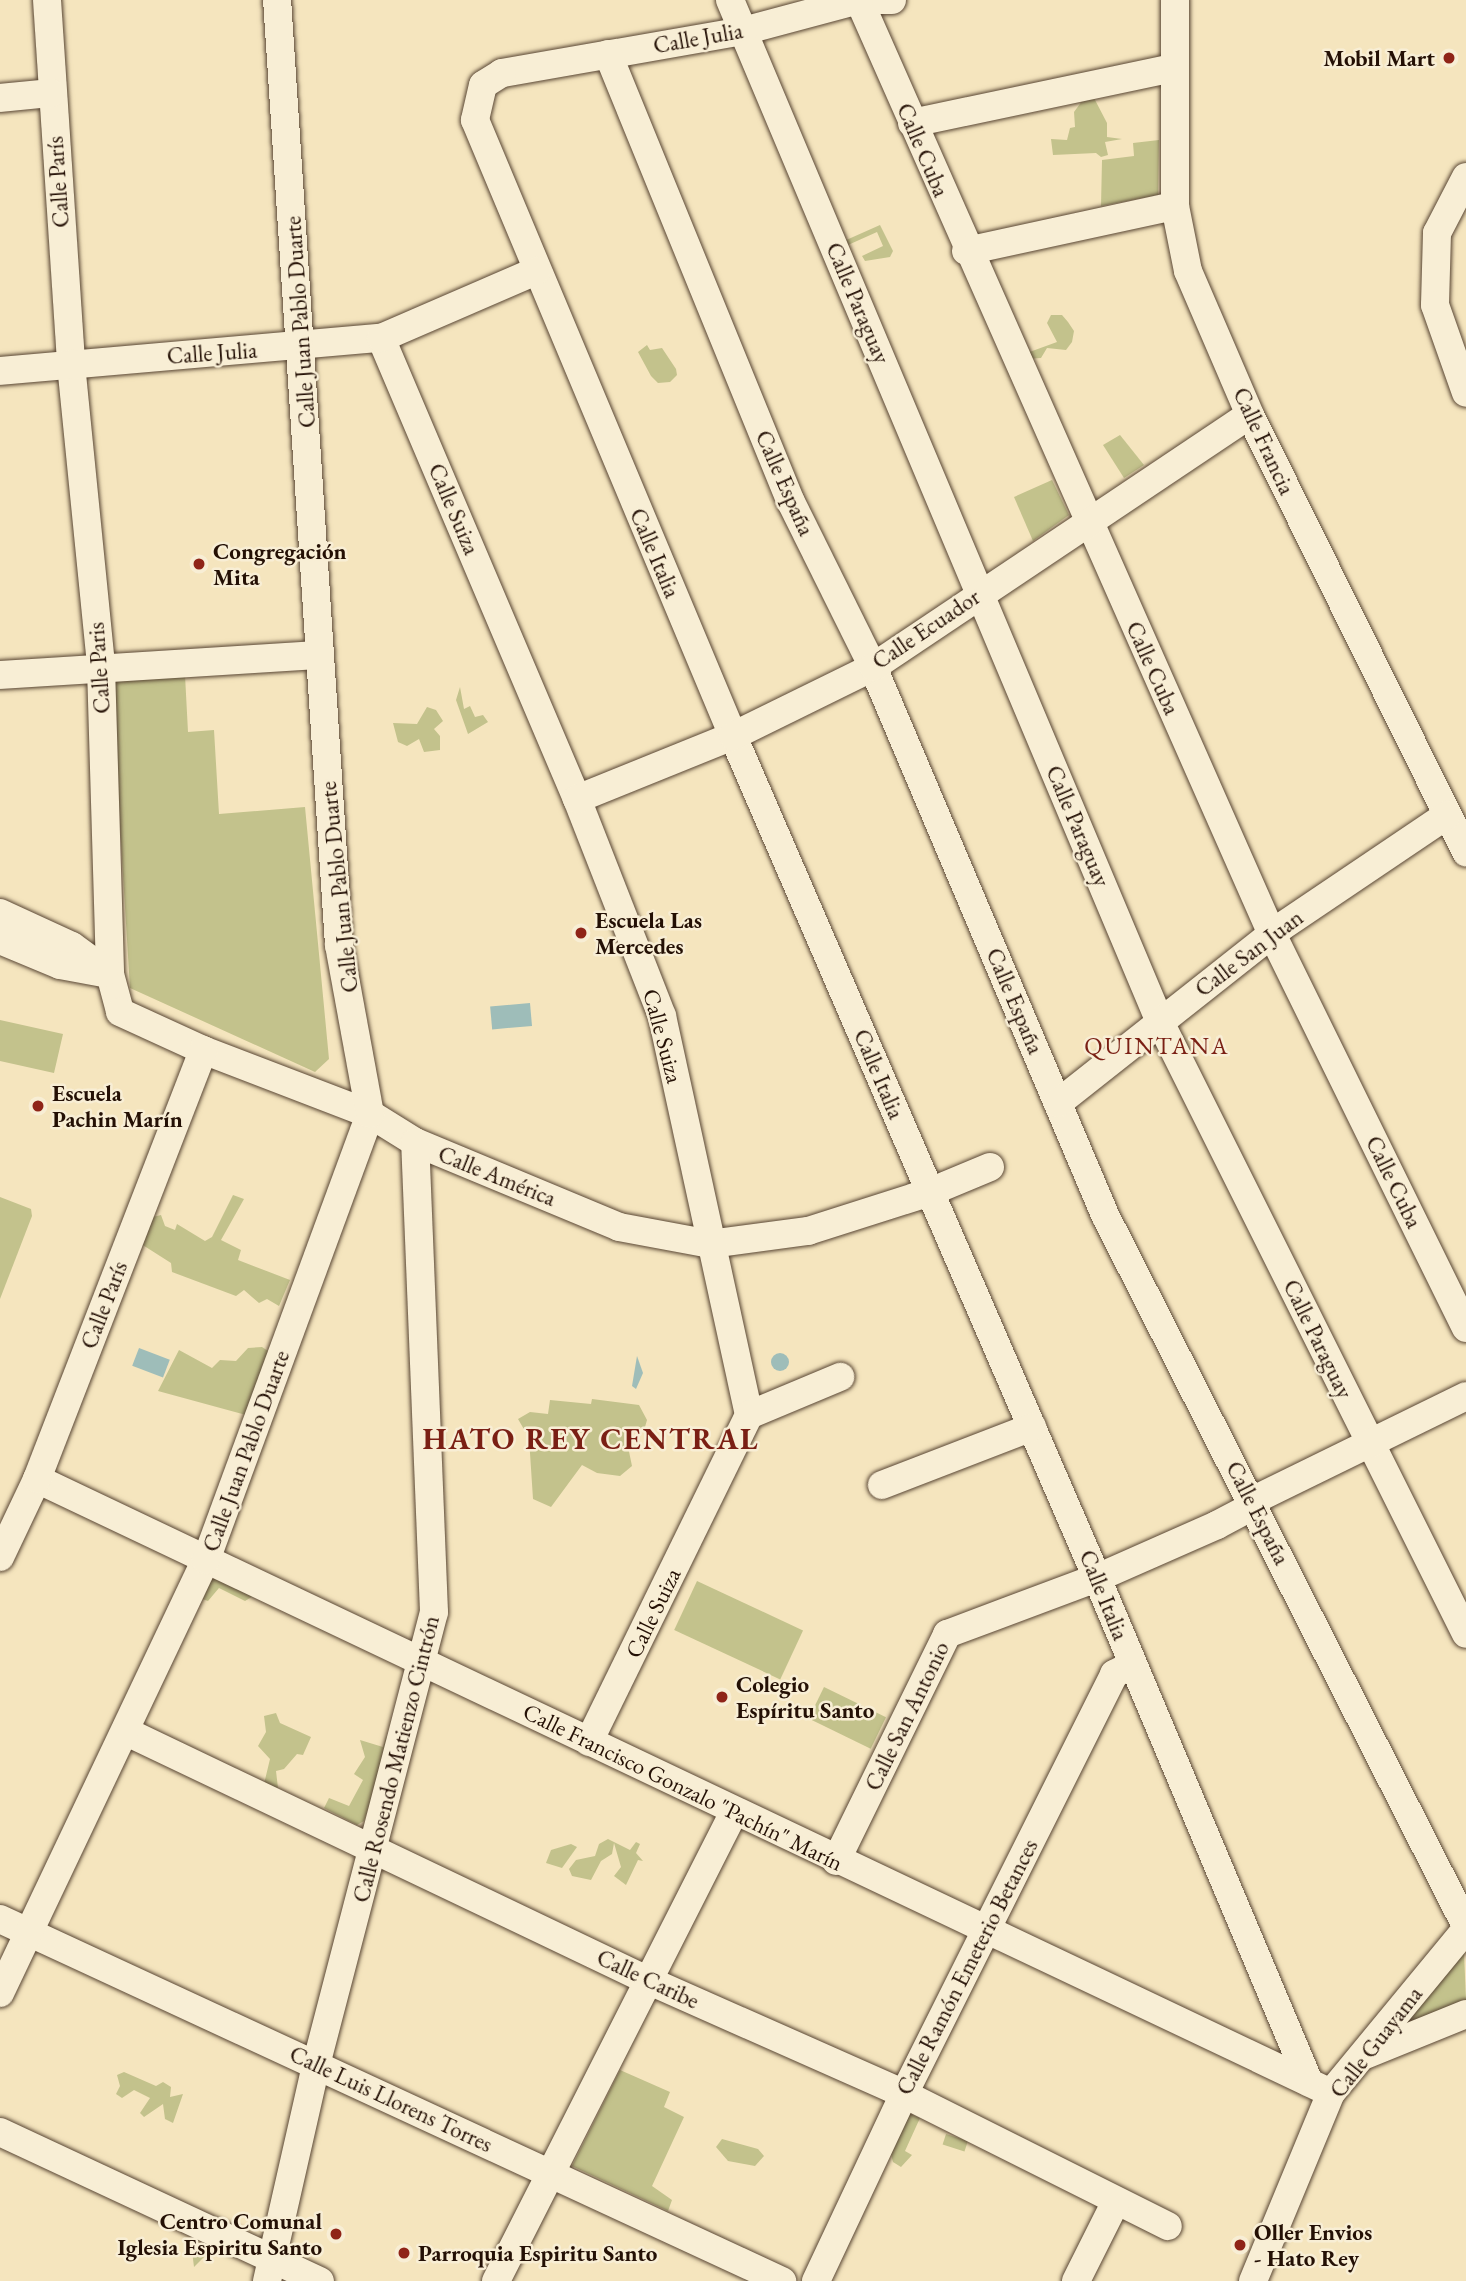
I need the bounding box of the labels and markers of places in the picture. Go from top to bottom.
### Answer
place label: Mobil Mart [1323,44,1435,72]
marker: Mobil Mart [1441,50,1457,66]
place label: Congregación Mita [213,537,347,591]
marker: Congregación Mita [191,556,207,572]
place label: Escuela Las Mercedes [595,906,702,960]
marker: Escuela Las Mercedes [573,925,589,941]
place label: Escuela Pachin Marín [52,1079,183,1133]
marker: Escuela Pachin Marín [30,1098,46,1114]
place label: Colegio Espíritu Santo [736,1670,874,1724]
marker: Colegio Espíritu Santo [714,1689,730,1705]
place label: Centro Comunal Iglesia Espiritu Santo [117,2207,322,2261]
place label: Oller Envios - Hato Rey [1254,2218,1372,2272]
marker: Centro Comunal Iglesia Espiritu Santo [328,2226,344,2242]
marker: Oller Envios - Hato Rey [1232,2237,1248,2253]
place label: Parroquia Espiritu Santo [418,2239,657,2267]
marker: Parroquia Espiritu Santo [396,2245,412,2261]

